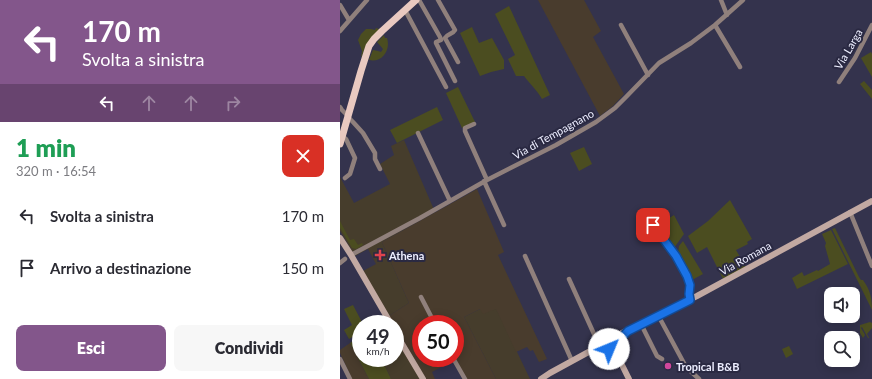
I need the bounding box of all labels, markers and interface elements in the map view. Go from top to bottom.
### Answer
text: 170 m [82,14,161,48]
icon: left [16,16,68,68]
street label: Via Larga [831,26,865,72]
text: Svolta a sinistra [82,48,204,70]
icon: left [96,92,118,114]
icon: ahead [138,92,160,114]
icon: ahead [180,92,202,114]
icon: right [222,92,244,114]
street label: Via di Tempagnano [510,106,596,162]
text: 1 min [16,133,76,162]
button: close [282,135,324,177]
text: 320 m · 16:54 [16,163,96,179]
icon: left [16,205,38,227]
text: Svolta a sinistra [50,207,154,225]
text: 170 m [282,207,324,225]
pin [636,208,670,242]
icon: arrive [642,214,664,236]
street label: Via Romana [717,238,773,278]
marker: Athena [374,249,386,261]
place label: Athena [388,249,424,262]
icon: arrive [16,257,38,279]
text: Arrivo a destinazione [50,259,191,277]
text: 150 m [282,259,324,277]
map controls [824,287,860,367]
button: sound [824,287,860,323]
speed limit sign: 50 [412,315,464,367]
text: 49 [366,324,390,348]
button: Esci [16,325,166,371]
button: Condividi [174,325,324,371]
position arrow [588,328,630,370]
button: search [824,331,860,367]
text: km/h [366,345,390,357]
place label: Tropical B&B [676,360,740,373]
marker: Tropical B&B [663,361,673,371]

